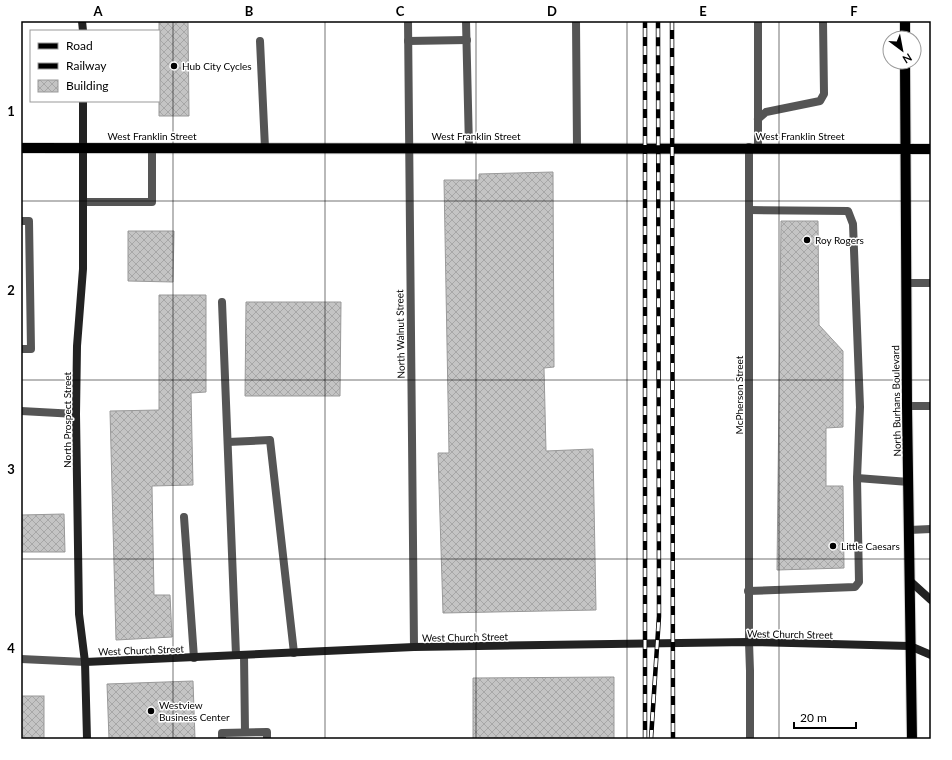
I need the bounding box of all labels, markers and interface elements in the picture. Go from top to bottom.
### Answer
text: A [92,3,103,19]
text: B [245,3,254,19]
text: C [396,3,405,19]
text: D [547,3,557,19]
text: E [699,3,707,19]
text: F [850,3,858,19]
legend [30,30,160,102]
north arrow [882,30,922,70]
text: Road [66,38,93,53]
text: N [901,51,915,67]
text: Railway [66,58,107,73]
place label: Hub City Cycles [182,60,252,72]
marker: Hub City Cycles [169,61,179,71]
text: Building [66,78,109,93]
text: 1 [7,103,15,119]
street label: West Franklin Street [107,130,197,142]
street label: West Franklin Street [431,130,521,142]
street label: West Franklin Street [755,130,845,142]
place label: Roy Rogers [815,234,864,246]
marker: Roy Rogers [802,235,812,245]
text: 2 [7,282,15,298]
street label: North Walnut Street [393,289,407,379]
street label: North Burhans Boulevard [889,345,903,457]
street label: McPherson Street [733,355,745,434]
street label: North Prospect Street [61,372,73,468]
text: 3 [7,461,15,477]
place label: Little Caesars [841,540,900,552]
marker: Little Caesars [828,541,838,551]
street label: West Church Street [747,627,834,641]
street label: West Church Street [422,630,509,644]
text: 4 [7,640,15,656]
street label: West Church Street [98,642,185,657]
place label: Westview Business Center [159,699,230,723]
scale bar [794,704,856,730]
marker: Westview Business Center [146,706,156,716]
text: 20 m [800,710,827,725]

